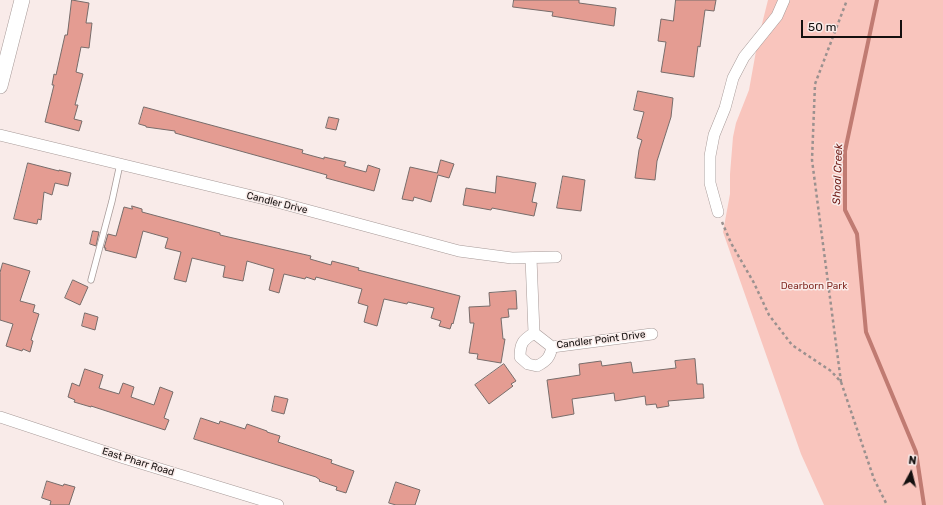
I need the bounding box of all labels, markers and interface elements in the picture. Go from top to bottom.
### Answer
scale bar [803,12,904,38]
text: 50 m [808,20,836,34]
water label: Shoal Creek [830,143,846,205]
street label: Candler Drive [245,190,309,216]
park label: Dearborn Park [781,280,847,292]
street label: Candler Point Drive [556,329,646,351]
street label: East Pharr Road [100,445,176,479]
north arrow [891,453,931,493]
text: N [908,454,917,468]

